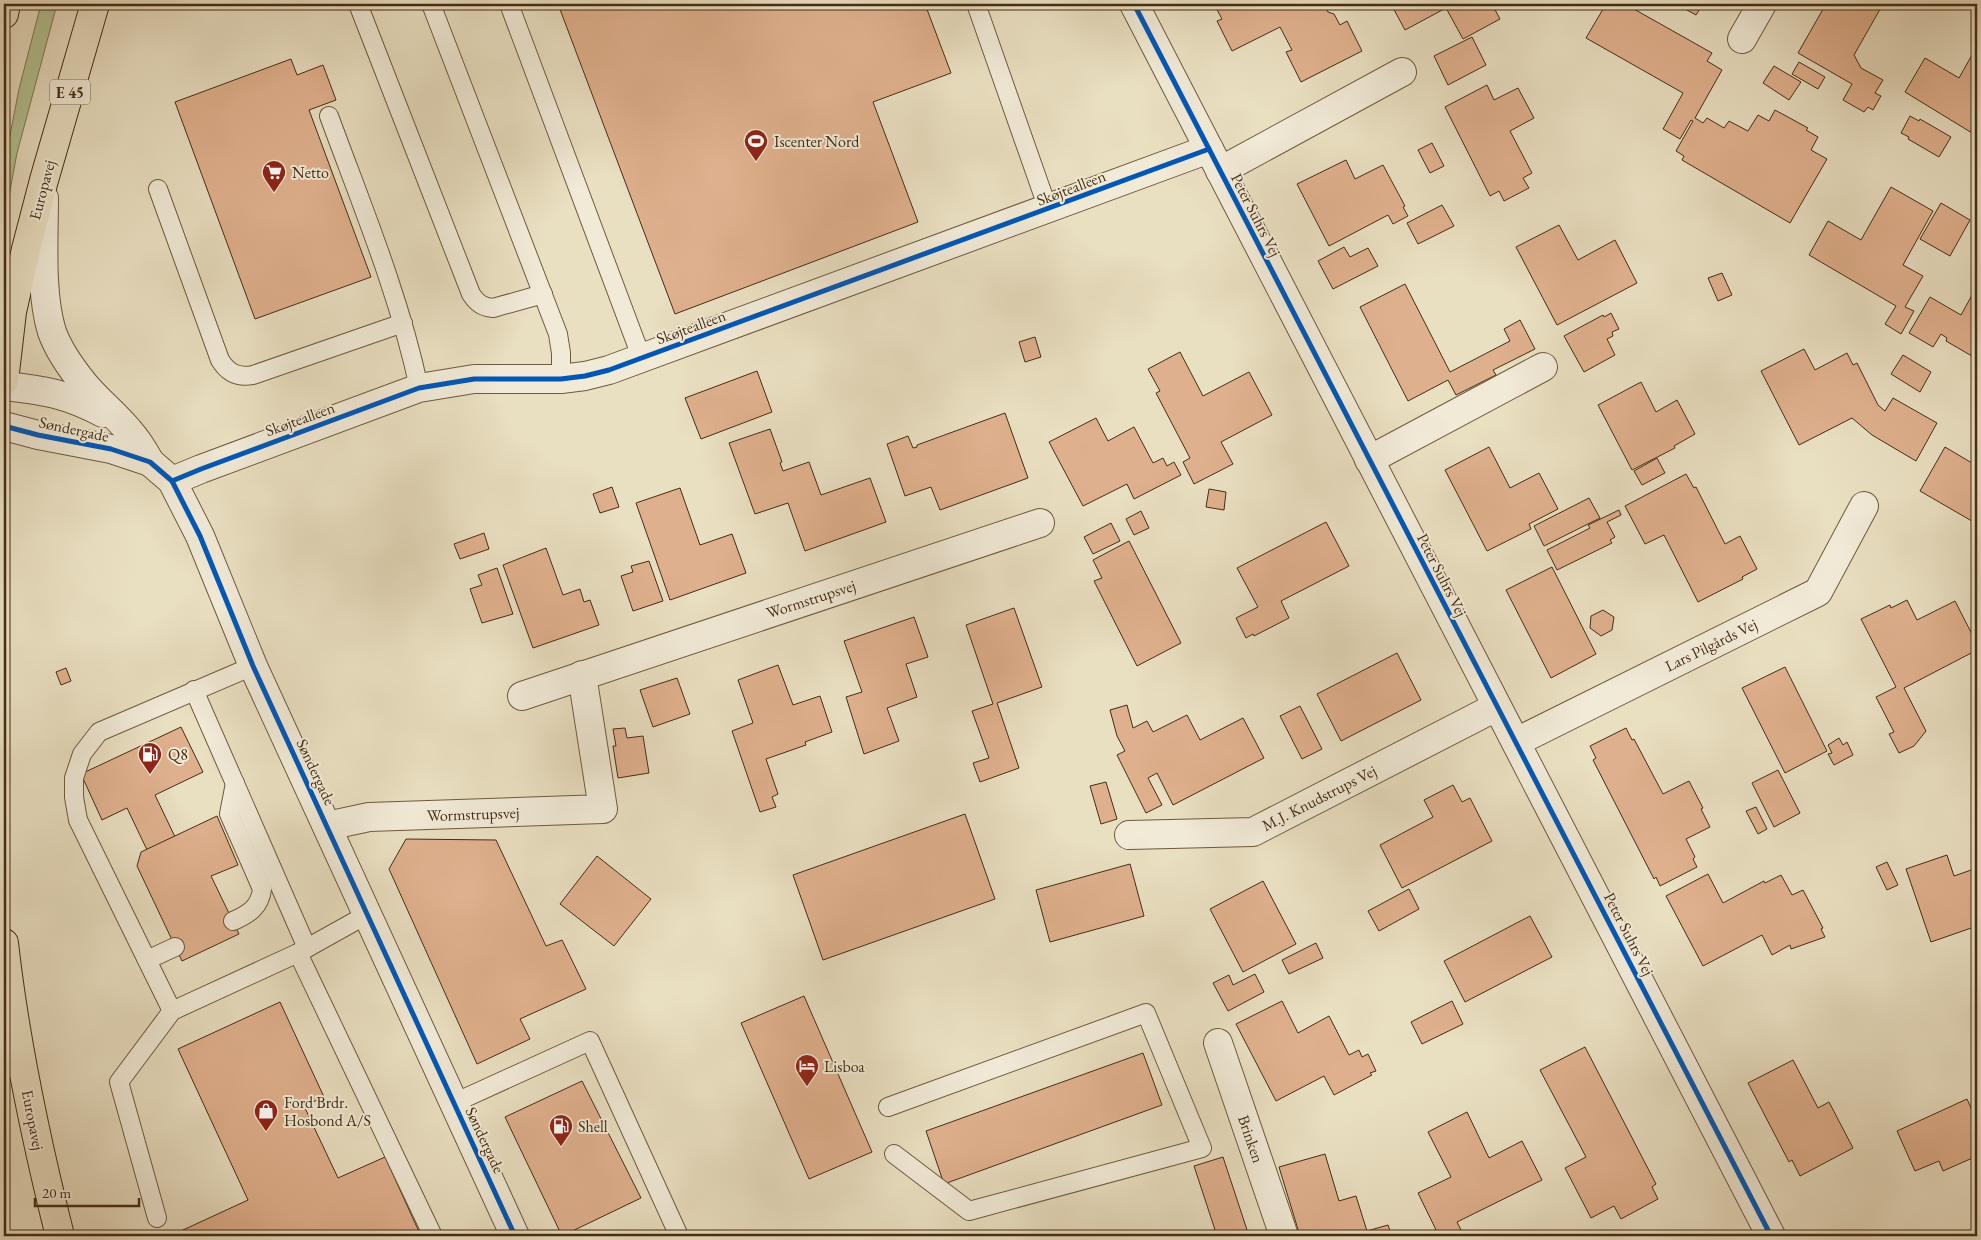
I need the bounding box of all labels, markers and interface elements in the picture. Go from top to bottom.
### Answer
road number: E 45 [50,80,90,104]
sports icon: Iscenter Nord [743,128,769,162]
place label: Iscenter Nord [774,131,860,152]
street label: Europavej [24,158,60,222]
supermarket icon: Netto [261,159,287,193]
place label: Netto [292,162,329,183]
street label: Skøjtealleen [1033,165,1109,211]
street label: Peter Suhrs Vej [1226,170,1286,260]
street label: Skøjtealleen [653,305,729,349]
street label: Skøjtealleen [262,397,338,441]
street label: Søndergade [37,411,111,447]
street label: Peter Suhrs Vej [1412,530,1472,620]
street label: Wormstrupsvej [764,575,858,623]
street label: Lars Pilgårds Vej [1661,614,1761,676]
street label: Søndergade [291,735,341,809]
fuel station icon: Q8 [137,741,163,775]
place label: Q8 [168,744,188,765]
street label: M.J. Knudstrups Vej [1258,760,1380,836]
street label: Wormstrupsvej [426,802,520,826]
street label: Peter Suhrs Vej [1599,889,1659,979]
hotel icon: Lisboa [794,1053,820,1087]
place label: Lisboa [824,1056,865,1077]
street label: Europavej [17,1088,49,1152]
place label: Ford Brdr. Hosbond A/S [284,1092,371,1131]
shop icon: Ford Brdr. Hosbond A/S [253,1098,279,1132]
street label: Søndergade [460,1103,510,1177]
street label: Brinken [1233,1112,1269,1166]
fuel station icon: Shell [548,1113,574,1147]
place label: Shell [578,1116,608,1137]
scale bar [35,1175,139,1207]
text: 20 m [42,1183,71,1202]

